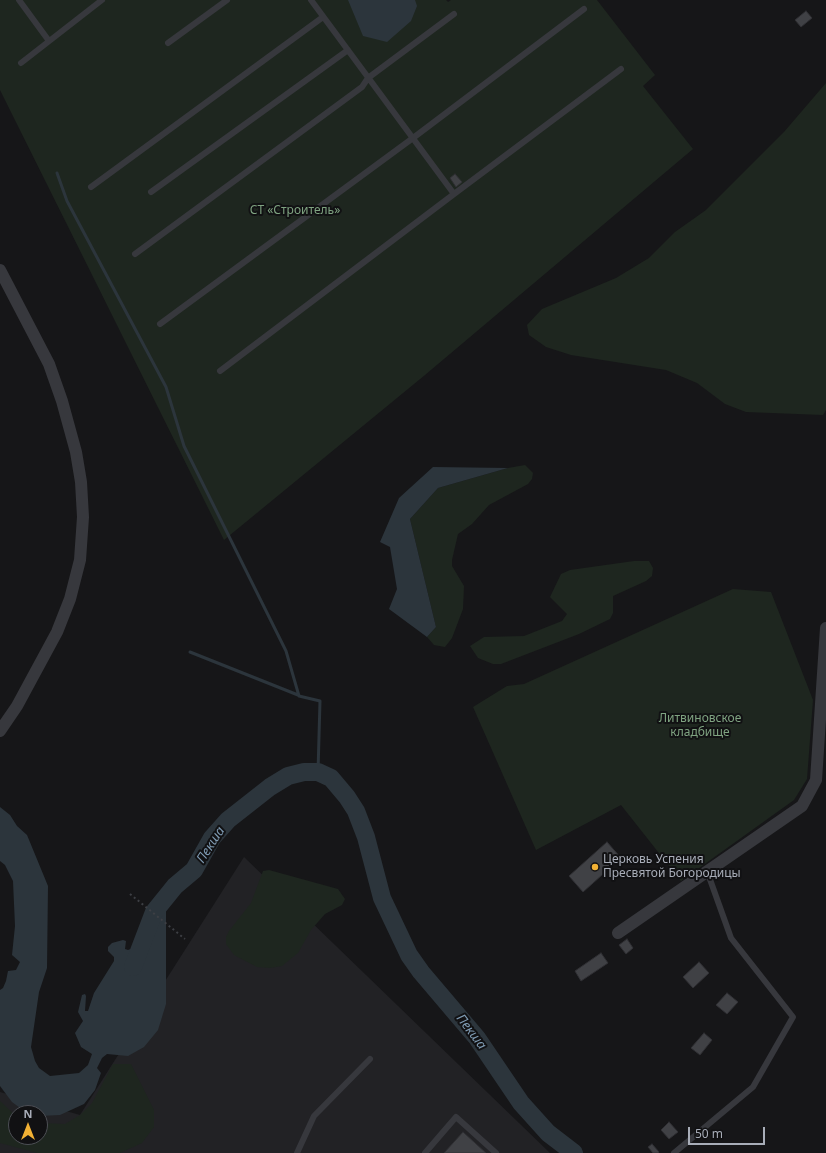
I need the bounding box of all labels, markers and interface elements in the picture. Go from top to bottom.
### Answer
park label: СТ «Строитель» [250,204,340,218]
park label: Литвиновское кладбище [659,712,741,740]
water label: Пекша [194,824,228,866]
place label: Церковь Успения Пресвятой Богородицы [603,853,741,881]
marker: Церковь Успения Пресвятой Богородицы [590,862,600,872]
water label: Пекша [453,1011,489,1053]
north arrow [8,1105,48,1145]
text: N [24,1106,32,1121]
scale bar [690,1119,767,1145]
text: 50 m [695,1125,723,1142]

